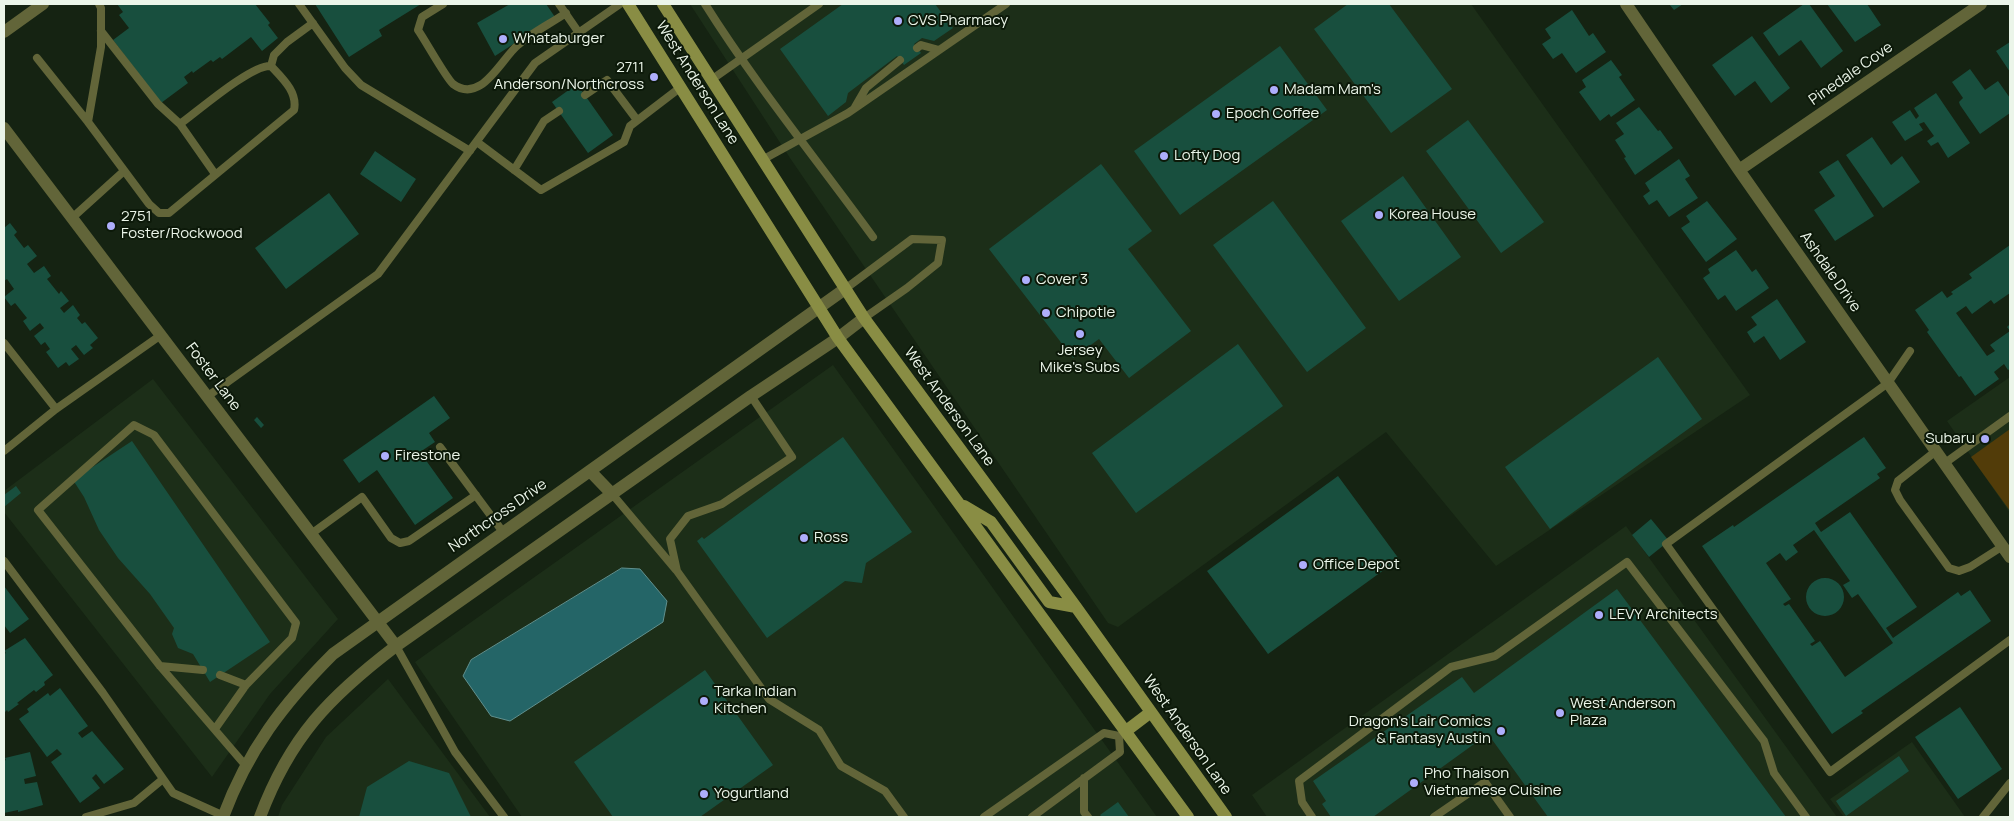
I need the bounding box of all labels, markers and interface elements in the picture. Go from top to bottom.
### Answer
place label: CVS Pharmacy [908,12,1008,30]
marker: CVS Pharmacy [892,15,904,27]
street label: West Anderson Lane [652,18,742,148]
place label: Whataburger [513,30,605,48]
marker: Whataburger [497,33,509,45]
street label: Pinedale Cove [1806,39,1896,109]
place label: 2711 Anderson/Northcross [494,59,644,94]
marker: 2711 Anderson/Northcross [648,71,660,83]
place label: Madam Mam's [1284,81,1381,99]
marker: Madam Mam's [1268,84,1280,96]
place label: Epoch Coffee [1226,105,1319,123]
marker: Epoch Coffee [1210,108,1222,120]
place label: Lofty Dog [1174,147,1240,165]
marker: Lofty Dog [1158,150,1170,162]
place label: Korea House [1389,206,1476,224]
place label: 2751 Foster/Rockwood [121,208,243,243]
marker: Korea House [1373,209,1385,221]
marker: 2751 Foster/Rockwood [105,220,117,232]
street label: Ashdale Drive [1796,228,1864,316]
place label: Cover 3 [1036,271,1088,289]
marker: Cover 3 [1020,274,1032,286]
place label: Chipotle [1056,304,1115,322]
marker: Chipotle [1040,307,1052,319]
marker: Jersey Mike's Subs [1074,328,1086,340]
street label: Foster Lane [182,339,244,415]
place label: Jersey Mike's Subs [1040,342,1120,377]
street label: West Anderson Lane [900,344,998,470]
place label: Subaru [1925,430,1975,448]
marker: Subaru [1979,433,1991,445]
place label: Firestone [395,447,460,465]
marker: Firestone [379,450,391,462]
street label: Northcross Drive [445,475,551,557]
place label: Ross [814,529,848,547]
marker: Ross [798,532,810,544]
place label: Office Depot [1313,556,1400,574]
marker: Office Depot [1297,559,1309,571]
place label: LEVY Architects [1609,606,1718,624]
marker: LEVY Architects [1593,609,1605,621]
street label: West Anderson Lane [1139,672,1235,798]
place label: Tarka Indian Kitchen [714,683,796,718]
marker: Tarka Indian Kitchen [698,695,710,707]
place label: West Anderson Plaza [1570,695,1676,730]
marker: West Anderson Plaza [1554,707,1566,719]
place label: Dragon's Lair Comics & Fantasy Austin [1349,713,1491,748]
marker: Dragon's Lair Comics & Fantasy Austin [1495,725,1507,737]
place label: Pho Thaison Vietnamese Cuisine [1424,765,1562,800]
marker: Pho Thaison Vietnamese Cuisine [1408,777,1420,789]
place label: Yogurtland [714,785,789,803]
marker: Yogurtland [698,788,710,800]

